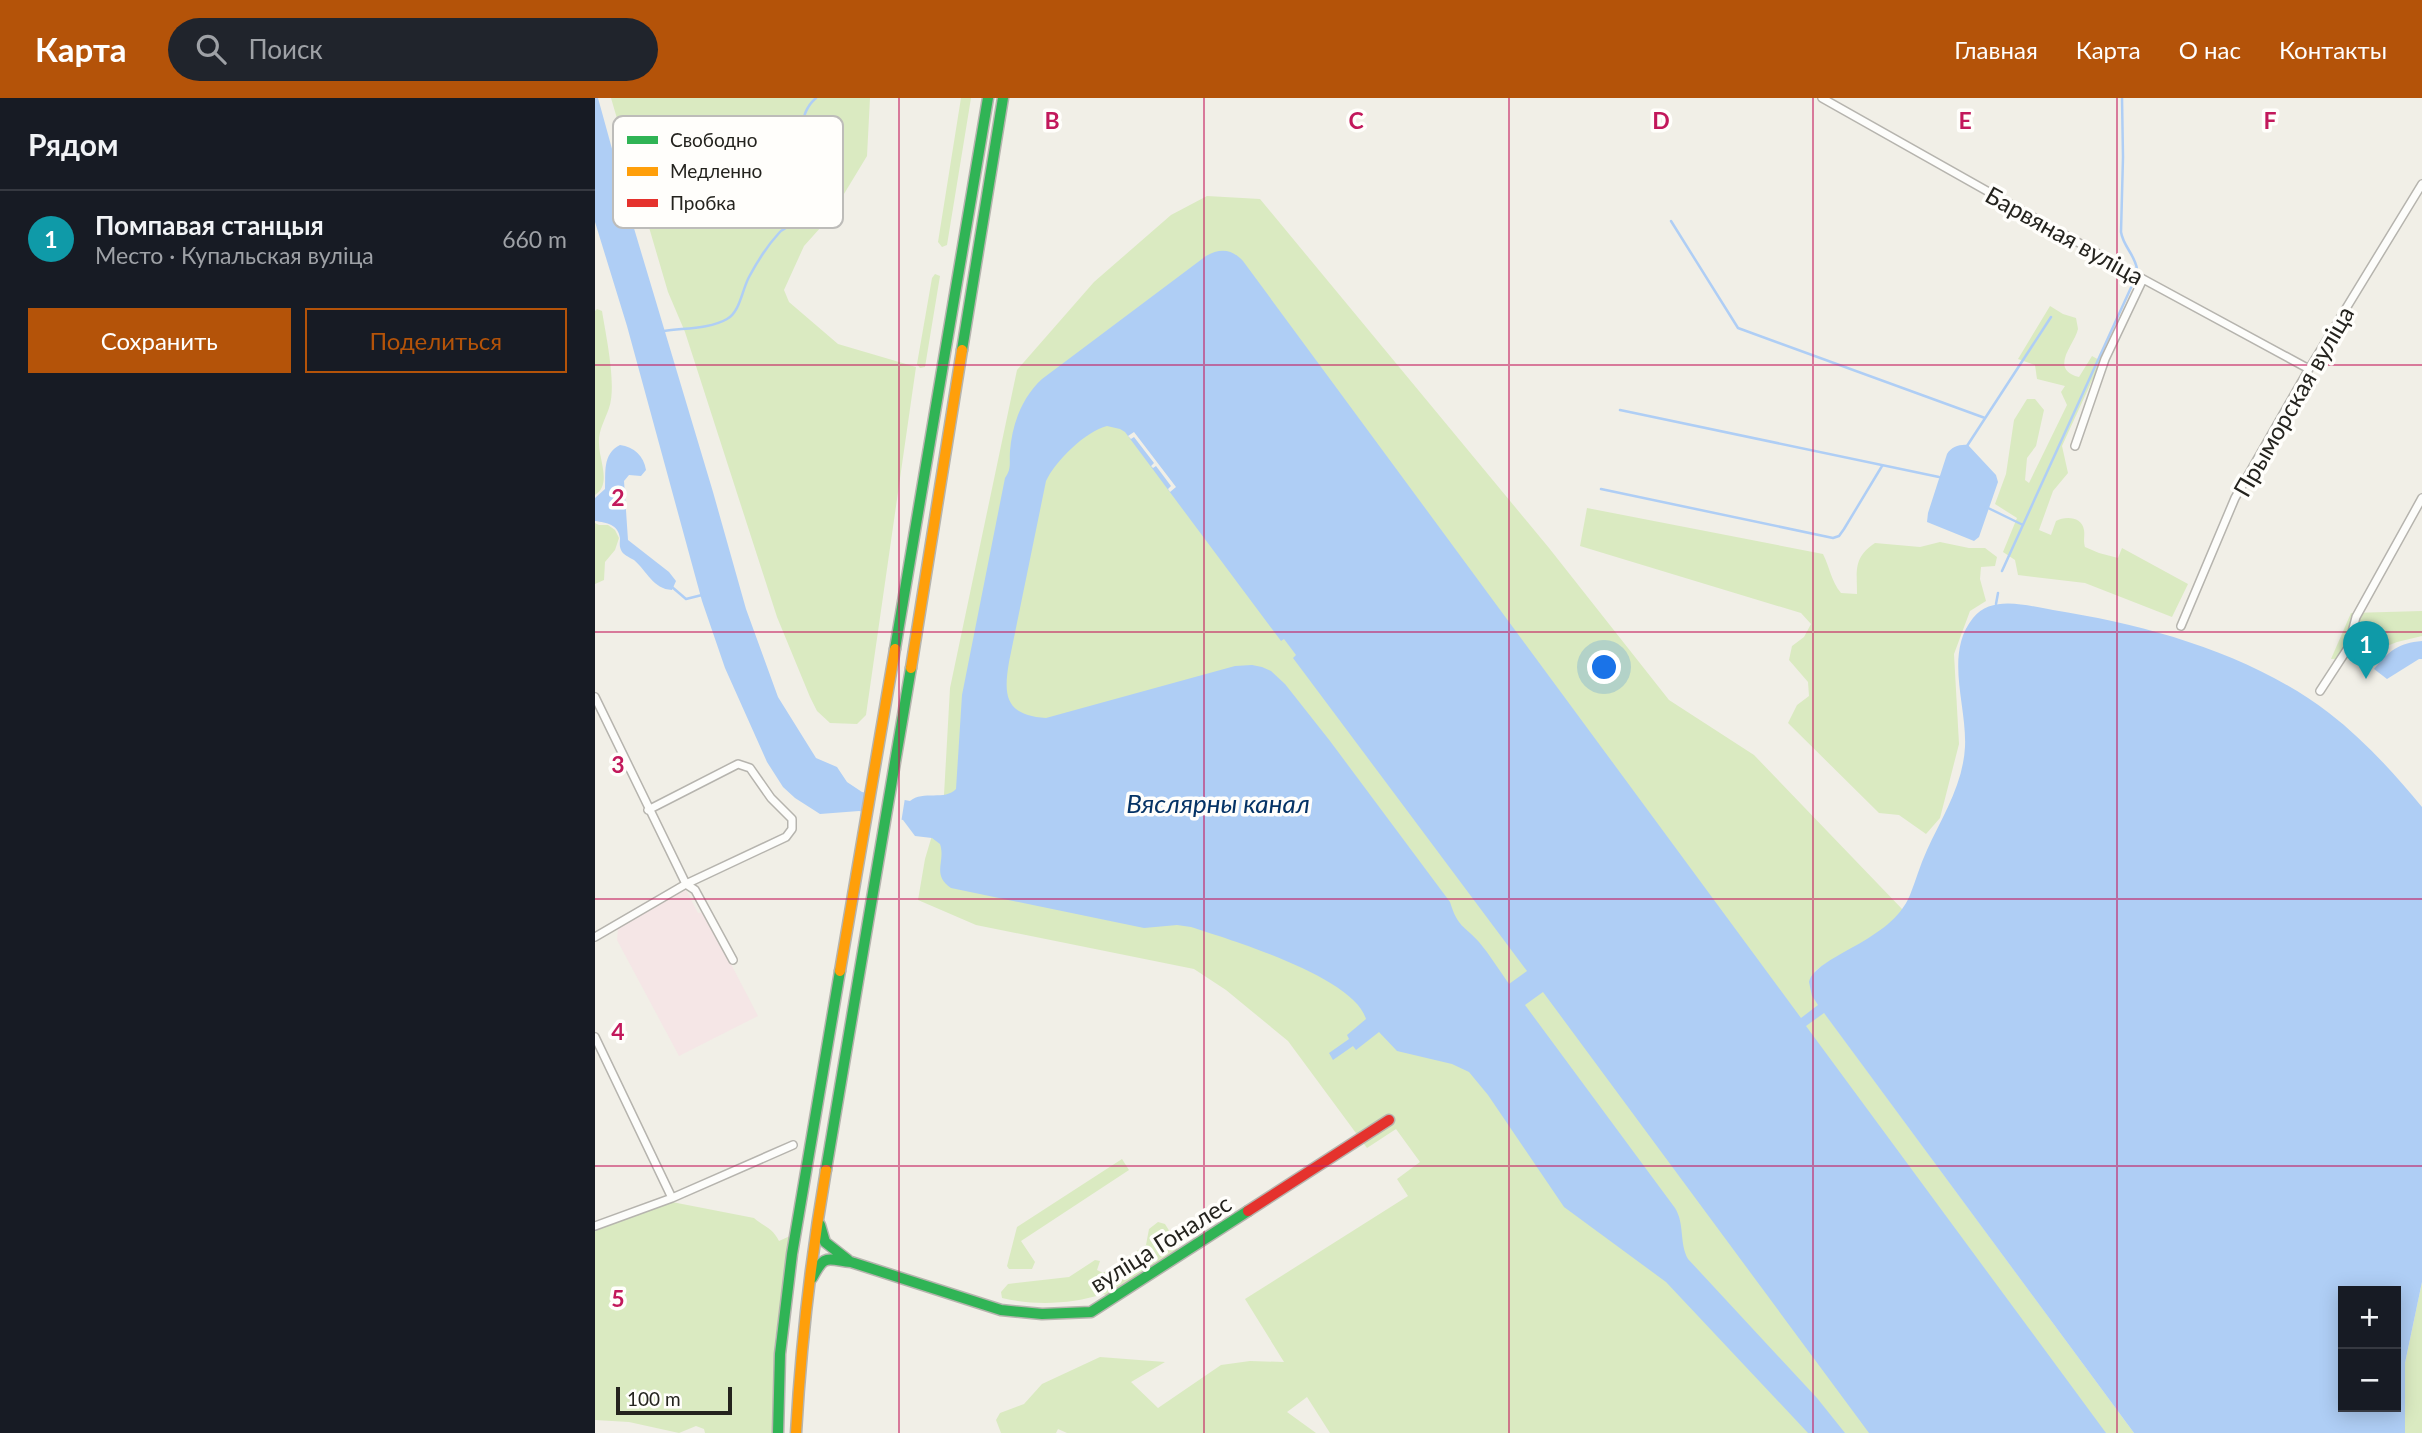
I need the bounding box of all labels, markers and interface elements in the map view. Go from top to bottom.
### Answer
search box [168,18,658,81]
text: Карта [35,29,126,69]
icon: search [192,30,230,68]
text: Поиск [248,33,323,65]
text: Главная [1954,35,2038,64]
text: Карта [2076,35,2141,64]
text: О нас [2179,35,2241,64]
text: Контакты [2279,35,2387,64]
text: B [1044,106,1060,134]
text: C [1348,106,1364,134]
text: D [1652,106,1670,134]
text: E [1958,106,1972,134]
text: F [2263,106,2277,134]
legend [613,116,843,228]
text: Рядом [28,126,118,162]
text: Свободно [670,128,758,151]
text: Медленно [670,159,762,182]
street label: Барвяная вуліца [1981,180,2149,290]
text: Пробка [670,191,736,214]
text: Помпавая станцыя [95,209,324,241]
text: 1 [44,225,58,253]
text: 660 m [502,225,567,253]
text: Место · Купальская вуліца [95,241,374,269]
street label: Прыморская вуліца [2227,301,2359,501]
button: Сохранить [28,308,291,373]
button: Поделиться [305,308,567,373]
text: 2 [611,483,625,511]
pin: 1 [2343,621,2389,679]
your location [1587,650,1621,684]
text: 3 [611,750,625,778]
water label: Вяслярны канал [1126,787,1310,819]
text: 4 [611,1017,625,1045]
street label: вуліца Гоналес [1084,1188,1236,1298]
text: 5 [611,1284,625,1312]
map controls [2338,1286,2401,1412]
button: + [2338,1286,2401,1349]
button: − [2338,1349,2401,1412]
scale bar [616,1384,731,1416]
text: 100 m [627,1387,681,1410]

